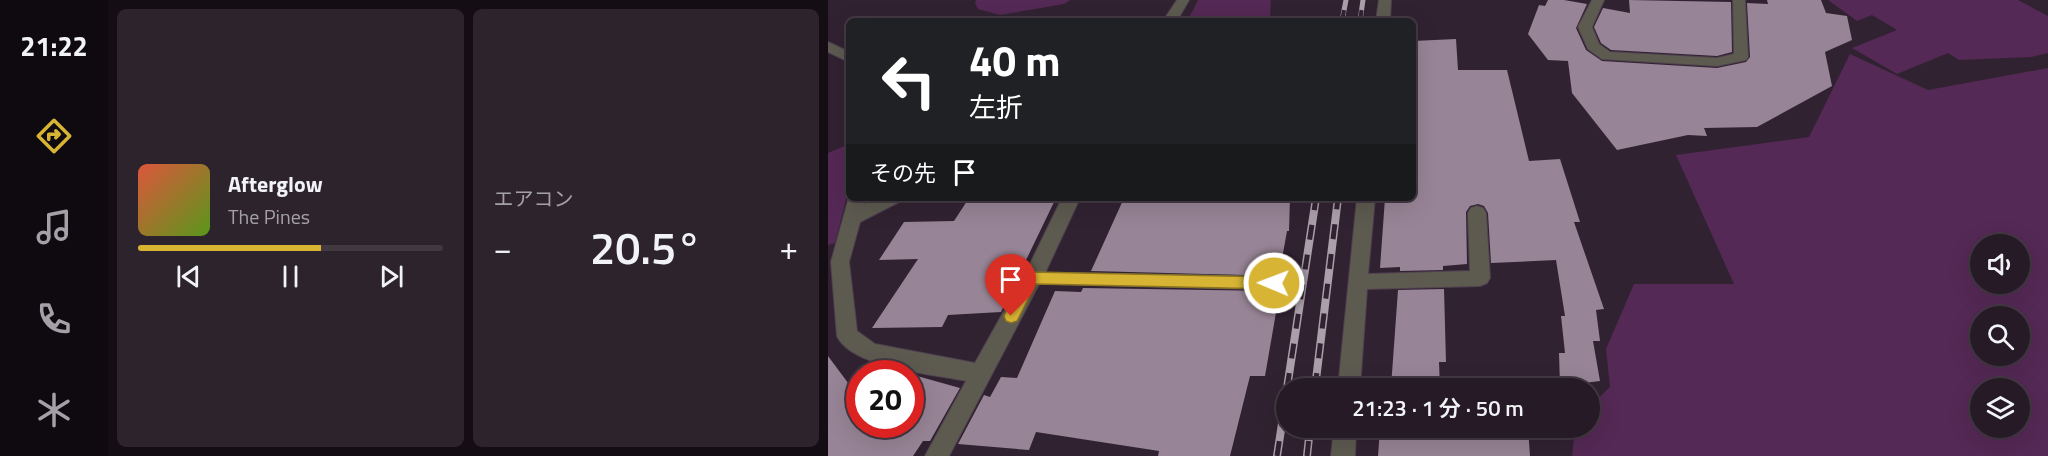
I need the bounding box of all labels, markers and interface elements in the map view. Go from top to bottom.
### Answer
text: 21:22 [20,25,88,66]
text: 40 m [969,28,1061,92]
icon: left [870,42,948,120]
text: 左折 [969,86,1023,127]
icon: directions [33,115,75,157]
text: その先 [870,156,936,190]
icon: arrive [948,156,981,189]
text: Afterglow [228,167,323,201]
text: エアコン [494,183,574,214]
text: The Pines [228,201,310,232]
icon: music [33,206,75,248]
text: 20.5° [590,213,702,281]
text: − [494,223,512,273]
text: + [780,223,798,273]
map controls [1970,234,2030,438]
button: sound [1970,234,2030,294]
position arrow [1242,251,1306,315]
pin [985,254,1036,316]
icon: previous [172,260,205,293]
icon: pause [274,260,307,293]
icon: next [375,260,408,293]
icon: arrive [994,263,1027,296]
icon: phone [33,298,75,340]
button: search [1970,306,2030,366]
speed limit sign: 20 [846,360,924,438]
button: layers [1970,378,2030,438]
icon: climate [33,389,75,431]
text: 21:23 · 1 分 · 50 m [1352,391,1524,425]

